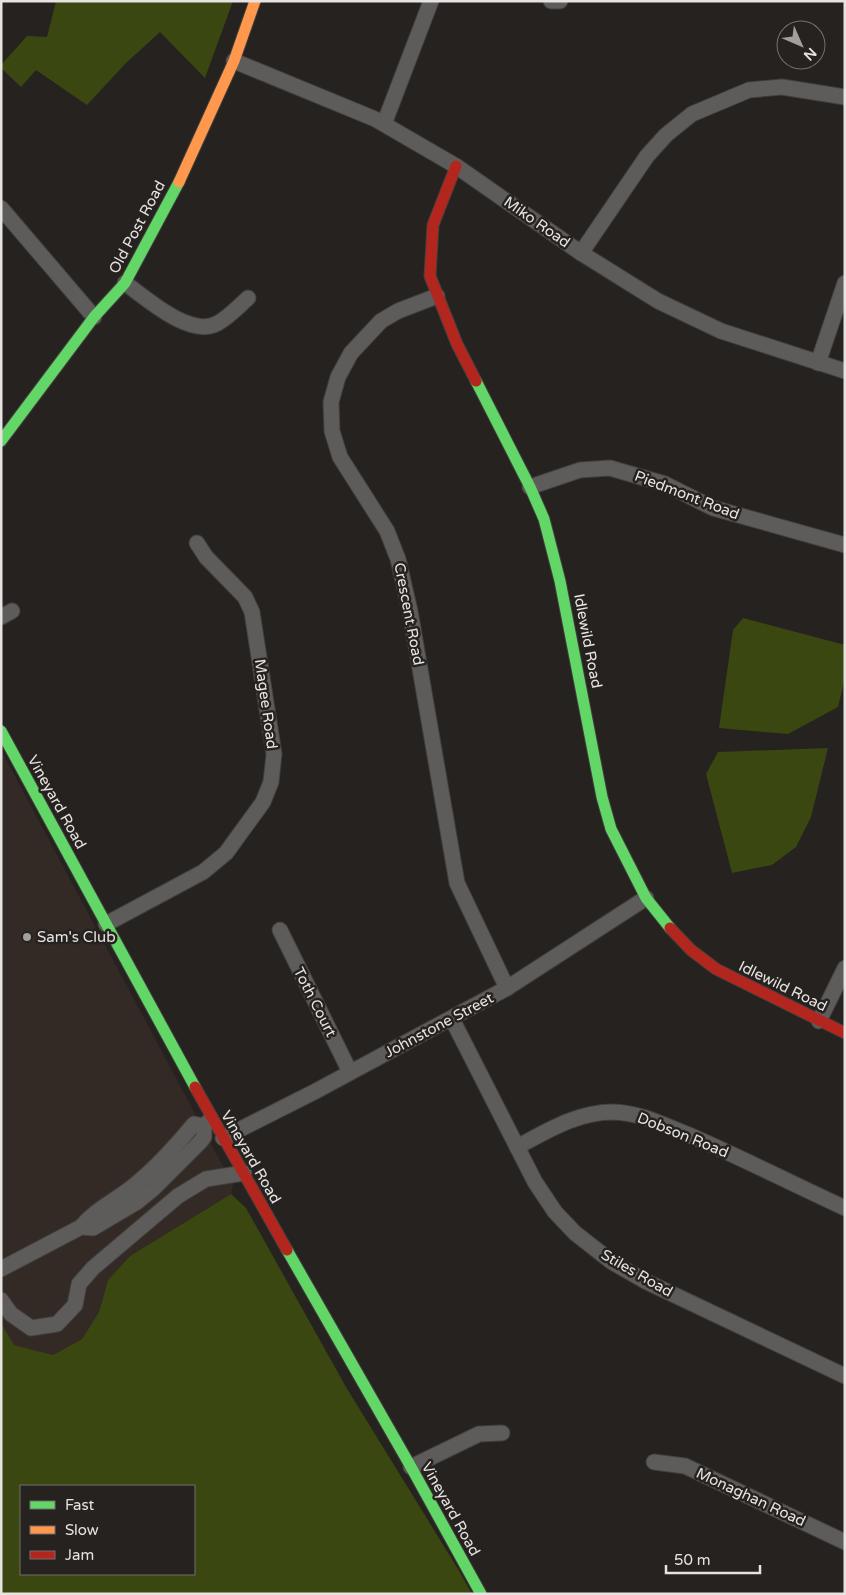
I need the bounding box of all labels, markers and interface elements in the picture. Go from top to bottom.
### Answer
north arrow [776,20,826,70]
text: N [800,44,820,64]
street label: Old Post Road [105,177,169,277]
street label: Miko Road [500,193,574,251]
street label: Piedmont Road [632,467,742,523]
street label: Crescent Road [390,561,428,667]
street label: Idlewild Road [570,592,606,690]
street label: Magee Road [251,658,281,750]
street label: Vineyard Road [24,752,90,852]
place label: Sam's Club [37,928,116,946]
marker: Sam's Club [21,931,33,943]
street label: Idlewild Road [736,957,830,1015]
street label: Toth Court [290,964,340,1040]
street label: Johnstone Street [382,989,497,1061]
street label: Vineyard Road [217,1107,285,1207]
street label: Dobson Road [635,1109,731,1161]
street label: Stiles Road [598,1245,676,1301]
street label: Vineyard Road [418,1459,484,1559]
street label: Monaghan Road [693,1464,809,1530]
legend [20,1485,195,1575]
text: Fast [65,1496,95,1514]
text: Slow [65,1521,99,1539]
scale bar [666,1542,760,1574]
text: Jam [65,1546,94,1564]
text: 50 m [674,1551,711,1569]

